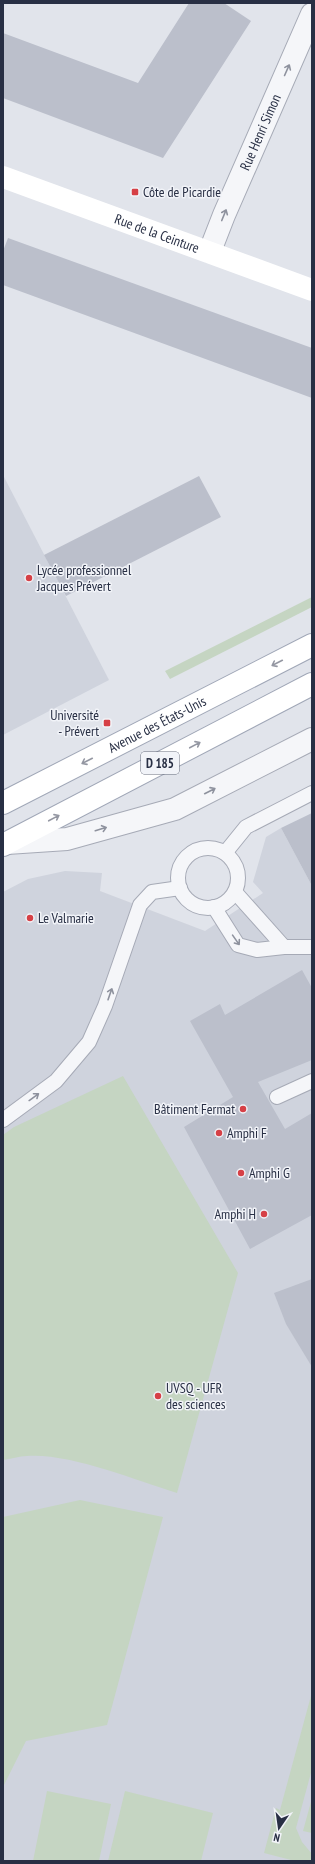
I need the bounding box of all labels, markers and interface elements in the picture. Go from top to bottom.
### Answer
one-way arrow [284,64,292,76]
street label: Rue Henri Simon [236,91,285,173]
place label: Côte de Picardie [143,183,221,201]
marker: Côte de Picardie [130,187,140,197]
one-way arrow [221,209,229,221]
street label: Rue de la Ceinture [112,210,202,257]
place label: Lycée professionnel Jacques Prévert [36,561,132,595]
marker: Lycée professionnel Jacques Prévert [24,573,34,583]
one-way arrow [272,660,284,667]
street label: Avenue des États-Unis [105,692,209,757]
place label: Université - Prévert [50,706,99,740]
marker: Université - Prévert [102,718,112,728]
one-way arrow [188,741,200,748]
road number: D 185 [141,752,179,774]
one-way arrow [81,758,93,765]
one-way arrow [204,787,216,794]
one-way arrow [48,814,60,821]
one-way arrow [94,825,107,832]
place label: Le Valmarie [38,909,94,927]
marker: Le Valmarie [25,913,35,923]
one-way arrow [231,934,240,945]
one-way arrow [106,989,114,1001]
one-way arrow [29,1093,40,1101]
place label: Bâtiment Fermat [154,1100,235,1118]
marker: Bâtiment Fermat [238,1104,248,1114]
place label: Amphi F [227,1124,267,1142]
marker: Amphi F [214,1128,224,1138]
place label: Amphi G [249,1164,290,1182]
marker: Amphi G [236,1168,246,1178]
place label: Amphi H [215,1205,256,1223]
marker: Amphi H [259,1209,269,1219]
place label: UVSQ - UFR des sciences [166,1379,226,1413]
marker: UVSQ - UFR des sciences [153,1391,163,1401]
north arrow [259,1808,299,1848]
text: N [272,1830,281,1845]

